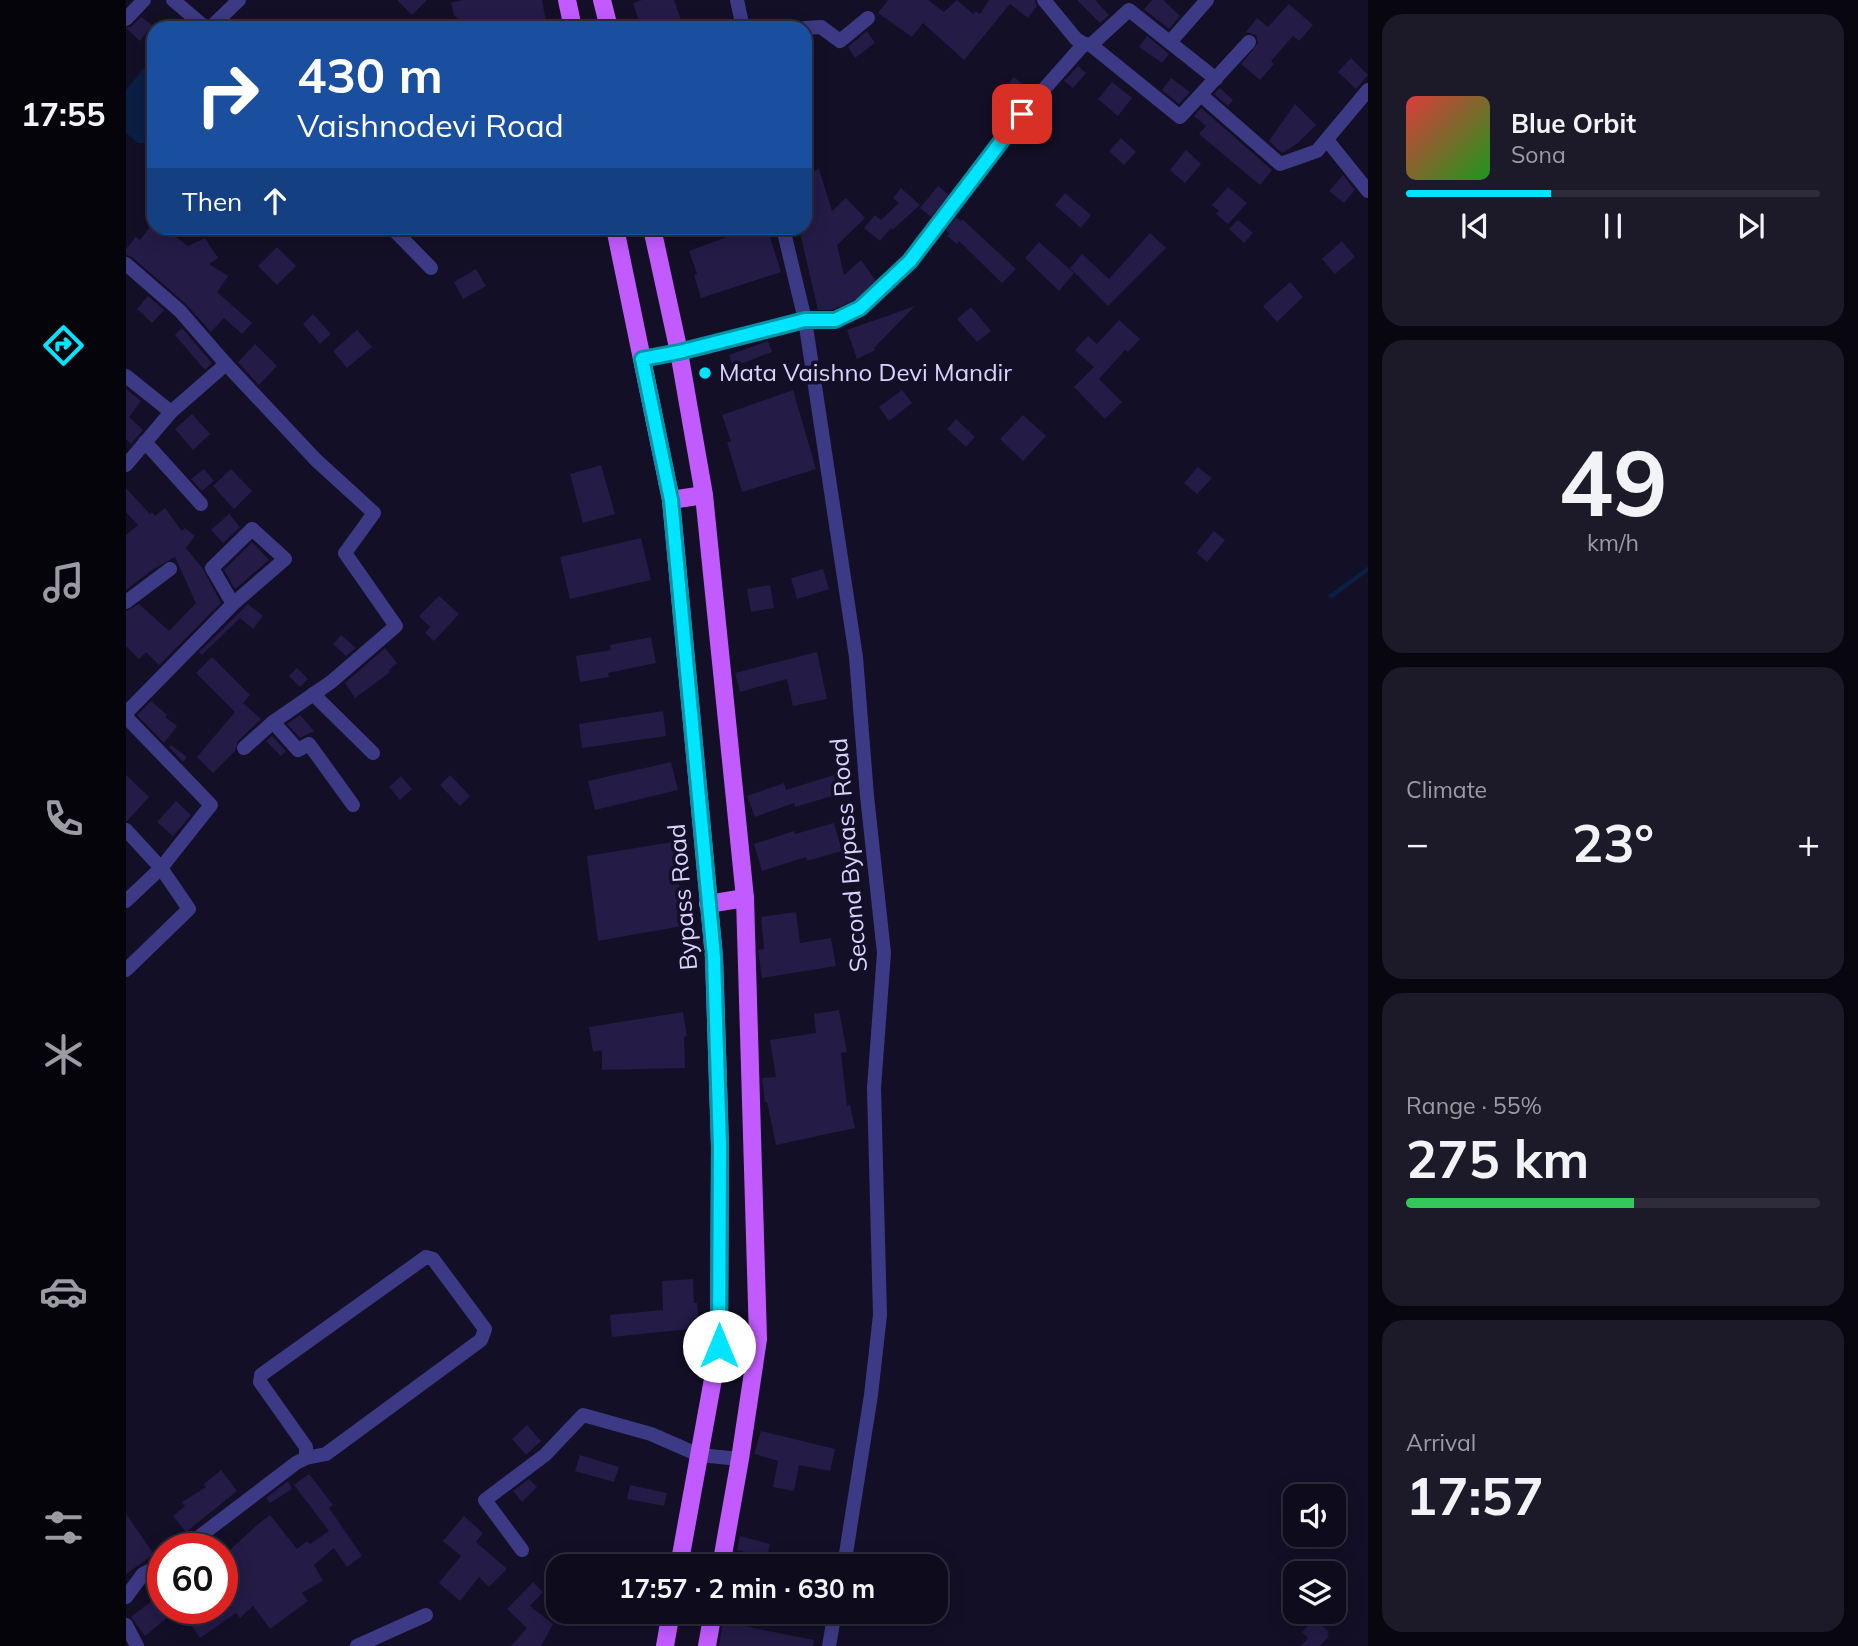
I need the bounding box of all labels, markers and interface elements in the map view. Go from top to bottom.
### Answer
text: 430 m [297,44,443,105]
icon: right [182,49,273,140]
pin [992,84,1052,144]
text: 17:55 [21,94,105,134]
icon: arrive [1003,95,1041,133]
text: Vaishnodevi Road [297,105,564,145]
text: Blue Orbit [1511,107,1636,140]
text: Sona [1511,140,1566,169]
icon: ahead [256,182,294,220]
text: Then [182,185,242,218]
icon: previous [1456,207,1494,245]
icon: pause [1594,207,1632,245]
icon: next [1732,207,1770,245]
icon: directions [39,321,88,370]
place label: Mata Vaishno Devi Mandir [719,357,1012,387]
marker: Mata Vaishno Devi Mandir [697,365,713,381]
text: 49 [1558,425,1668,539]
text: km/h [1587,528,1639,557]
icon: music [39,558,88,607]
street label: Second Bypass Road [823,737,873,973]
text: Climate [1406,775,1487,804]
icon: phone [39,794,88,843]
text: 23° [1572,810,1654,875]
text: − [1406,819,1429,867]
text: + [1797,819,1820,867]
street label: Bypass Road [661,823,703,972]
icon: climate [39,1030,88,1079]
text: Range · 55% [1406,1091,1542,1120]
text: 275 km [1406,1126,1589,1191]
icon: car [39,1267,88,1316]
position arrow [682,1309,756,1383]
text: Arrival [1406,1428,1476,1457]
text: 17:57 [1406,1463,1544,1528]
map controls [1283,1484,1346,1624]
button: sound [1283,1484,1346,1547]
icon: filters [39,1503,88,1552]
speed limit sign: 60 [147,1533,238,1624]
button: layers [1283,1561,1346,1624]
text: 17:57 · 2 min · 630 m [619,1572,875,1605]

